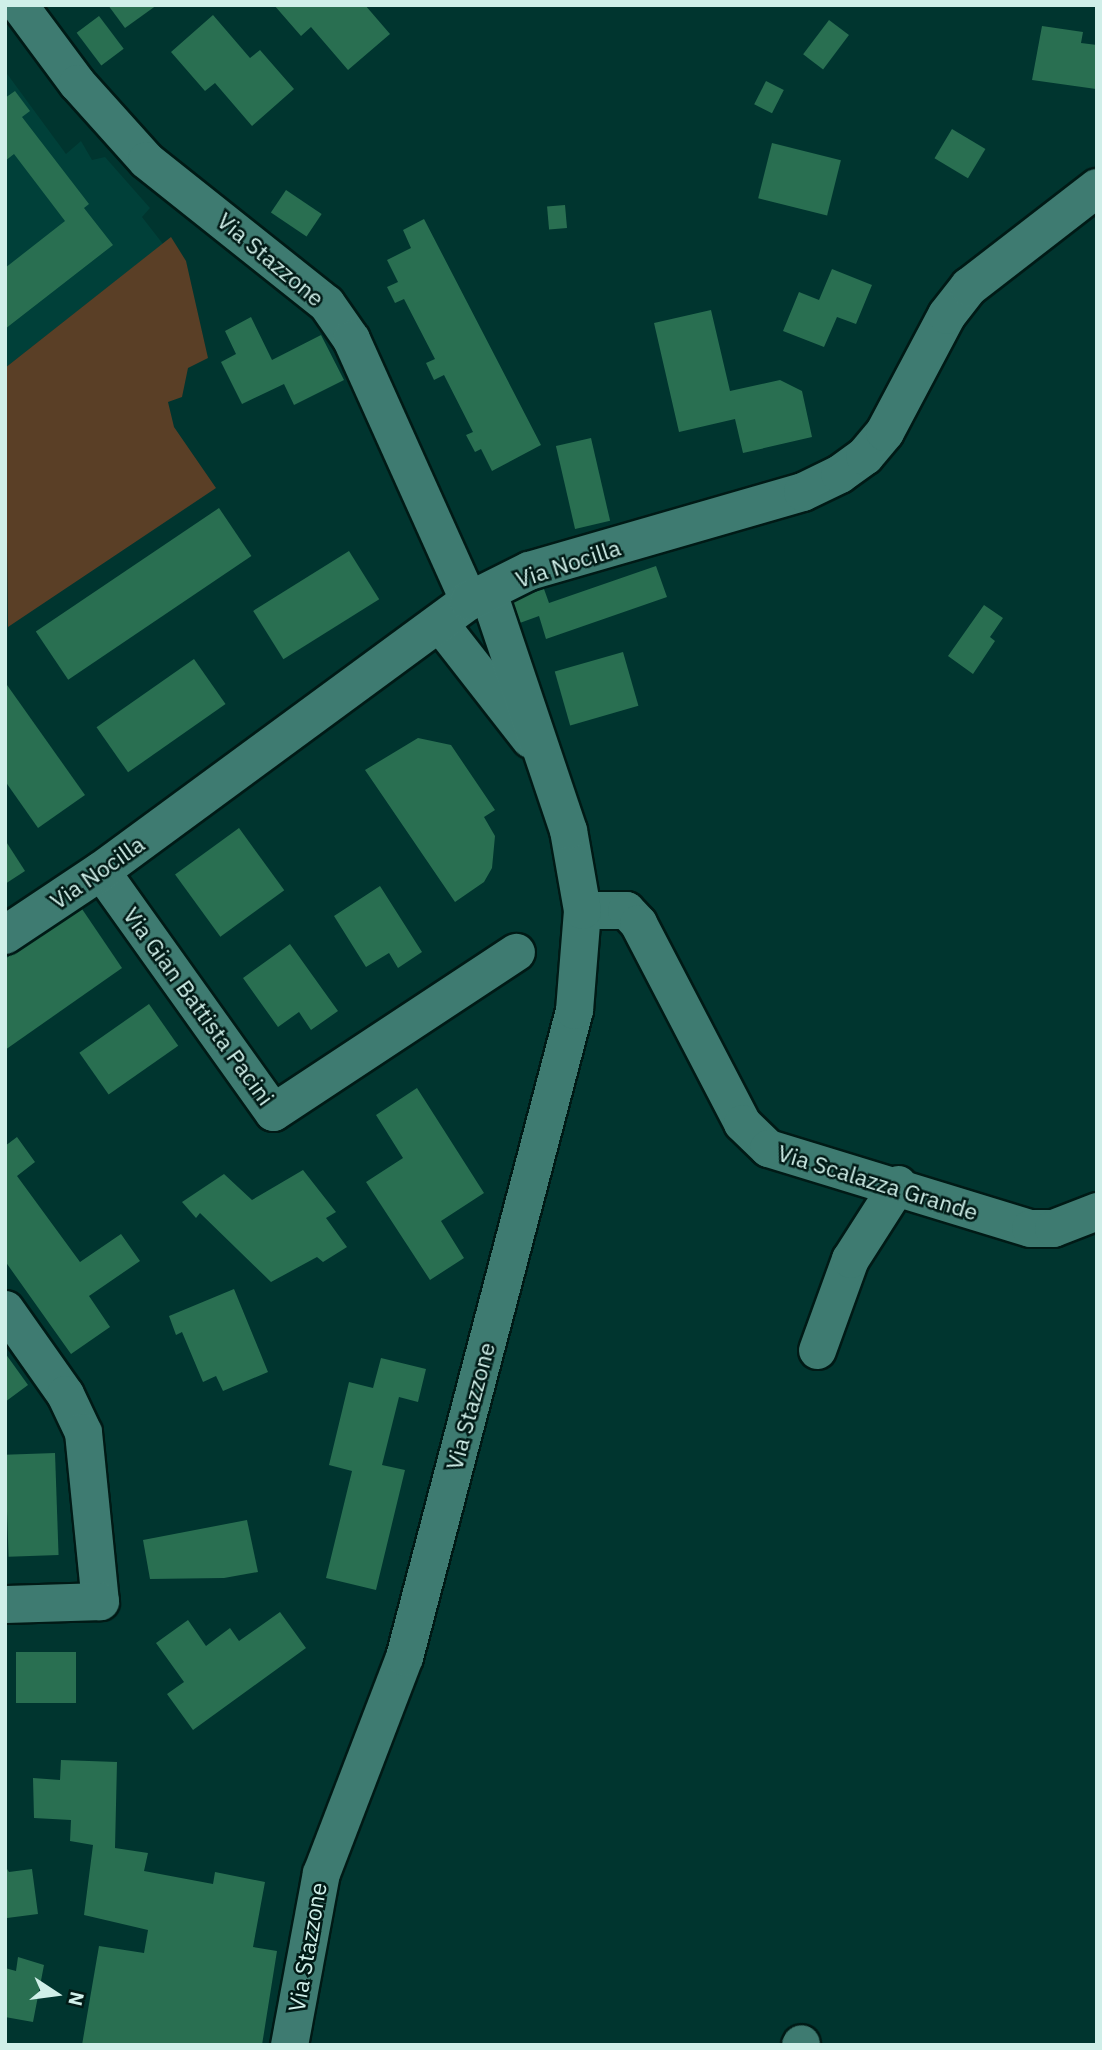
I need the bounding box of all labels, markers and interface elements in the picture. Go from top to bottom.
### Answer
street label: Via Stazzone [212,206,330,312]
street label: Via Nocilla [512,533,624,593]
street label: Via Nocilla [45,830,149,914]
street label: Via Gian Battista Pacini [118,902,280,1110]
street label: Via Scalazza Grande [775,1138,981,1226]
street label: Via Stazzone [440,1339,500,1473]
street label: Via Stazzone [282,1880,332,2014]
north arrow [21,1959,91,2029]
text: N [63,1989,90,2008]

